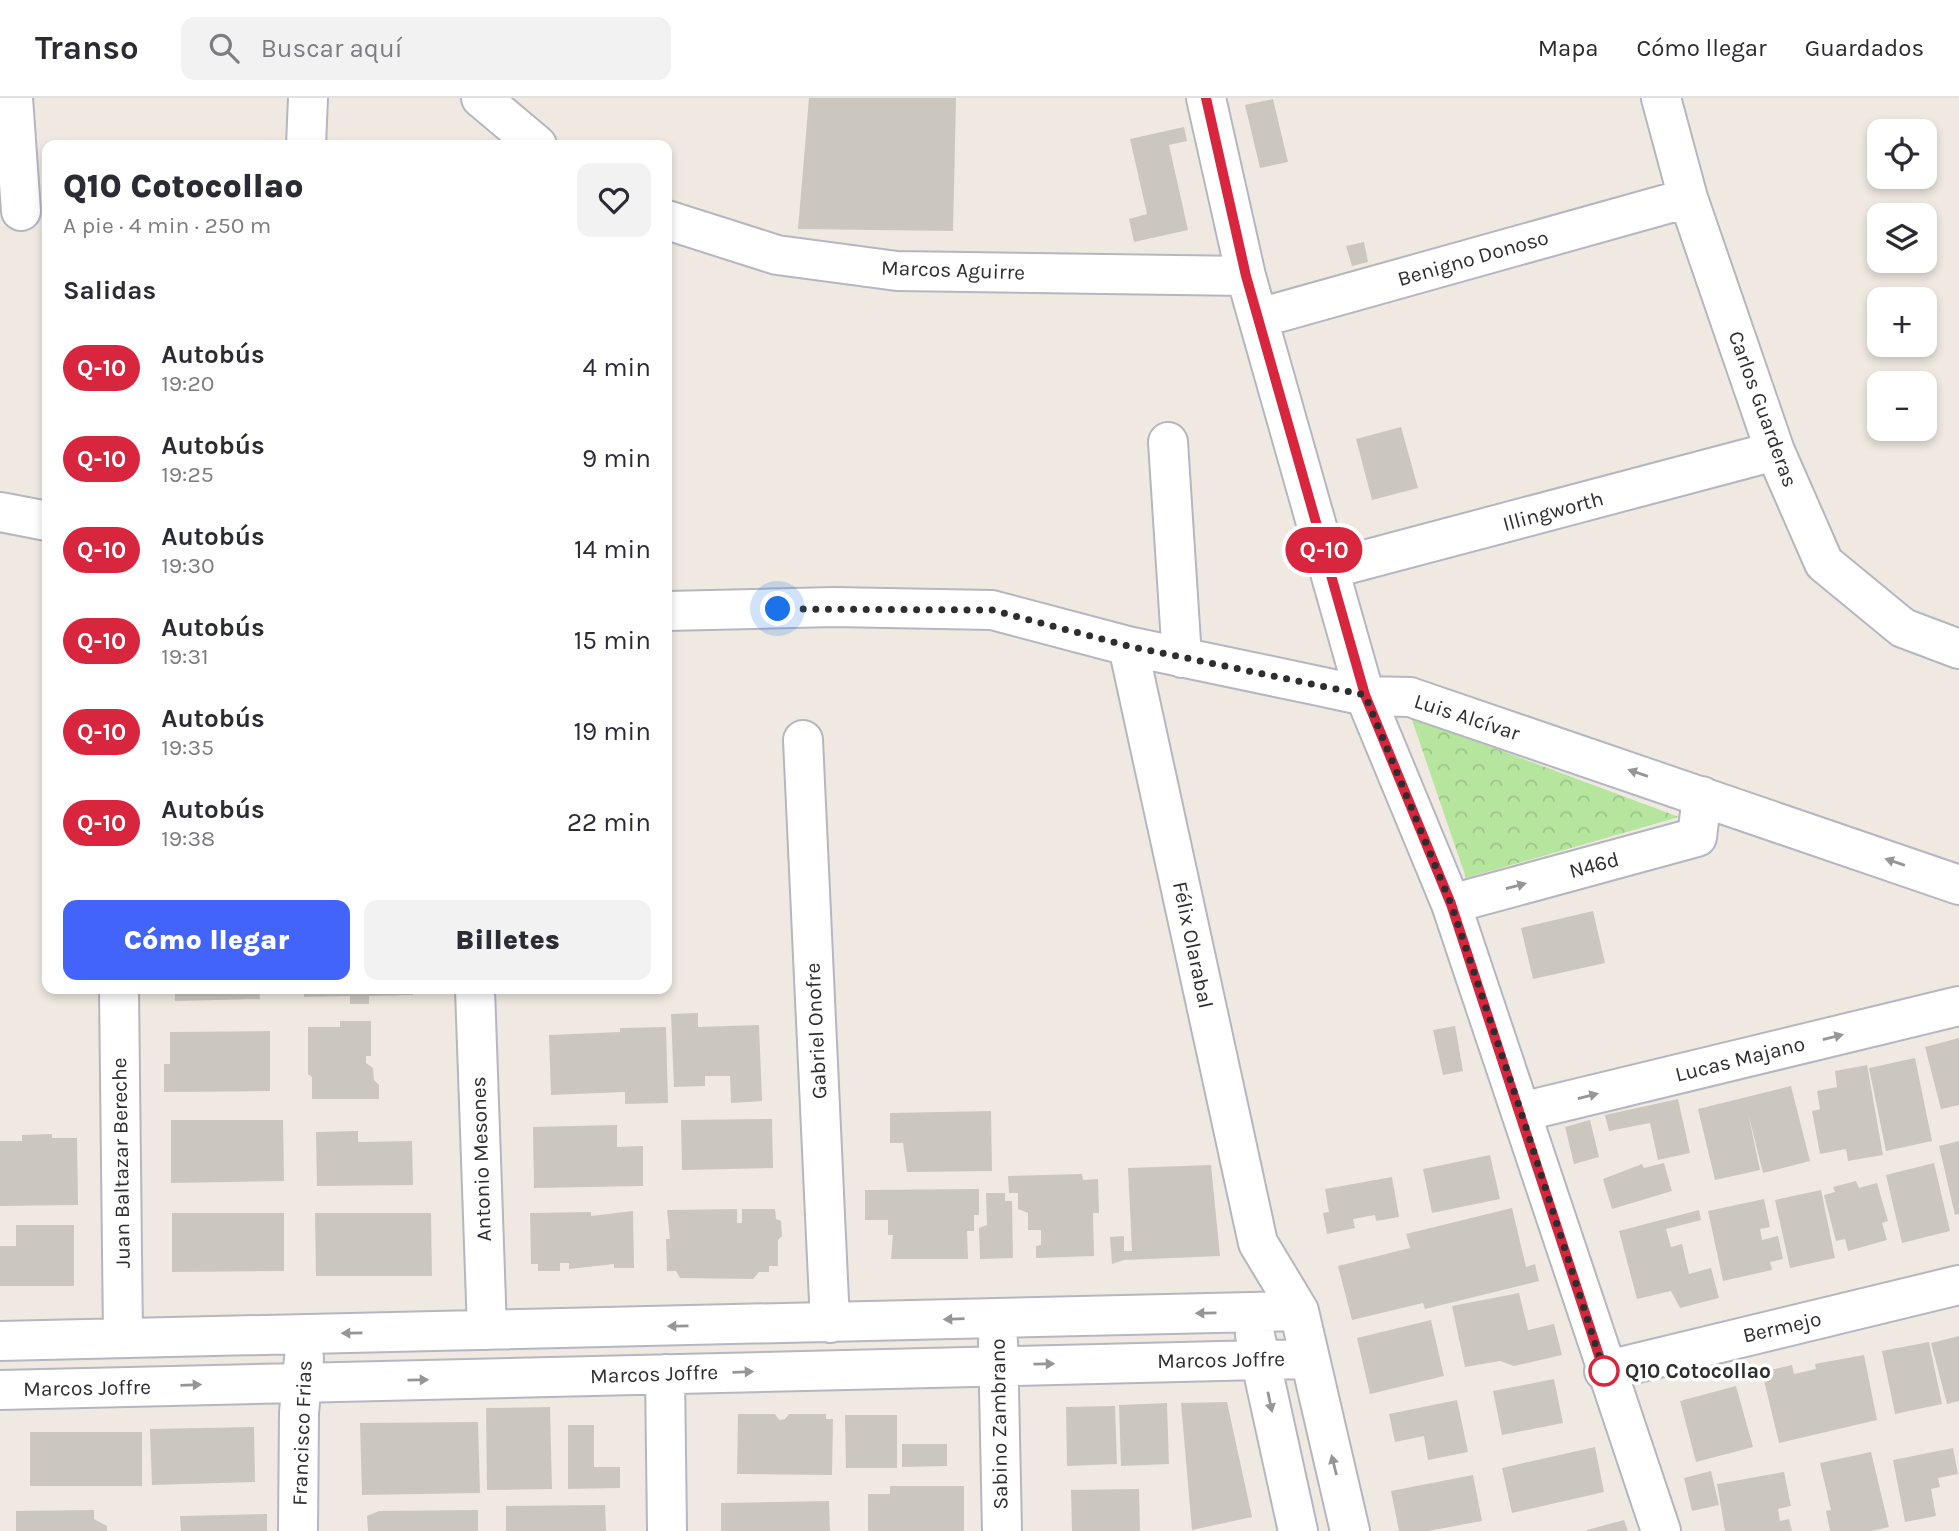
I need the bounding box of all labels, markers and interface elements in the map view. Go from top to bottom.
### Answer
search box [181,17,671,80]
text: Transo [35,29,139,67]
icon: search [205,29,243,67]
text: Buscar aquí [261,33,403,64]
text: Mapa [1538,34,1598,62]
text: Cómo llegar [1636,34,1767,62]
text: Guardados [1805,34,1924,62]
map controls [1867,119,1937,441]
button: locate [1867,119,1937,189]
button: heart [577,163,651,237]
text: Q10 Cotocollao [63,167,304,205]
button: layers [1867,203,1937,273]
text: A pie · 4 min · 250 m [63,212,271,239]
street label: Benigno Donoso [1395,225,1551,291]
street label: Marcos Aguirre [881,255,1025,285]
text: Salidas [63,275,156,306]
button: + [1867,287,1937,357]
street label: Carlos Guarderas [1724,328,1802,490]
text: Autobús [161,339,265,370]
text: 4 min [583,352,651,383]
text: Q-10 [77,354,126,382]
text: 19:20 [161,370,214,397]
button: − [1867,371,1937,441]
text: Autobús [161,430,265,461]
text: 9 min [582,443,651,474]
text: Q-10 [77,445,126,473]
text: 19:25 [161,461,214,488]
street label: Illingworth [1500,486,1606,536]
text: Autobús [161,521,265,552]
line badge: Q-10 [1275,527,1373,573]
text: 14 min [574,534,651,565]
text: Q-10 [77,536,126,564]
text: Q-10 [1299,536,1349,564]
text: 19:30 [161,552,215,579]
your location [760,591,795,626]
text: Autobús [161,612,265,643]
text: 15 min [574,625,651,656]
text: Q-10 [77,627,126,655]
text: 19:31 [161,643,209,670]
street label: Luis Alcívar [1411,689,1523,745]
text: Autobús [161,703,265,734]
text: 19 min [573,716,651,747]
text: Q-10 [77,718,126,746]
text: 19:35 [161,734,214,761]
one-way arrow [1627,767,1648,778]
text: Autobús [161,794,265,825]
text: 22 min [567,807,651,838]
text: Q-10 [77,809,126,837]
text: 19:38 [161,825,215,852]
street label: N46d [1566,847,1622,883]
one-way arrow [1884,856,1905,867]
street label: Félix Olarabal [1168,879,1218,1011]
one-way arrow [1506,880,1528,891]
button: Cómo llegar [63,900,350,980]
button: Billetes [364,900,651,980]
street label: Gabriel Onofre [800,962,832,1100]
street label: Lucas Majano [1673,1031,1807,1087]
one-way arrow [1822,1031,1844,1042]
street label: Juan Baltazar Bereche [107,1057,135,1269]
street label: Antonio Mesones [466,1076,496,1242]
one-way arrow [1577,1090,1599,1101]
street label: Bermejo [1740,1306,1824,1348]
one-way arrow [1195,1307,1217,1319]
one-way arrow [943,1313,965,1325]
one-way arrow [666,1321,688,1332]
one-way arrow [341,1327,363,1339]
street label: Sabino Zambrano [986,1338,1012,1510]
street label: Marcos Joffre [1157,1347,1285,1373]
marker: Q10 Cotocollao [1589,1356,1619,1386]
one-way arrow [1034,1358,1056,1369]
place label: Q10 Cotocollao [1625,1359,1771,1383]
street label: Francisco Frias [287,1360,317,1506]
street label: Marcos Joffre [590,1360,718,1388]
one-way arrow [733,1366,755,1377]
one-way arrow [407,1374,429,1386]
street label: Marcos Joffre [23,1375,151,1401]
one-way arrow [180,1380,202,1391]
one-way arrow [1265,1391,1276,1413]
one-way arrow [1328,1454,1339,1476]

